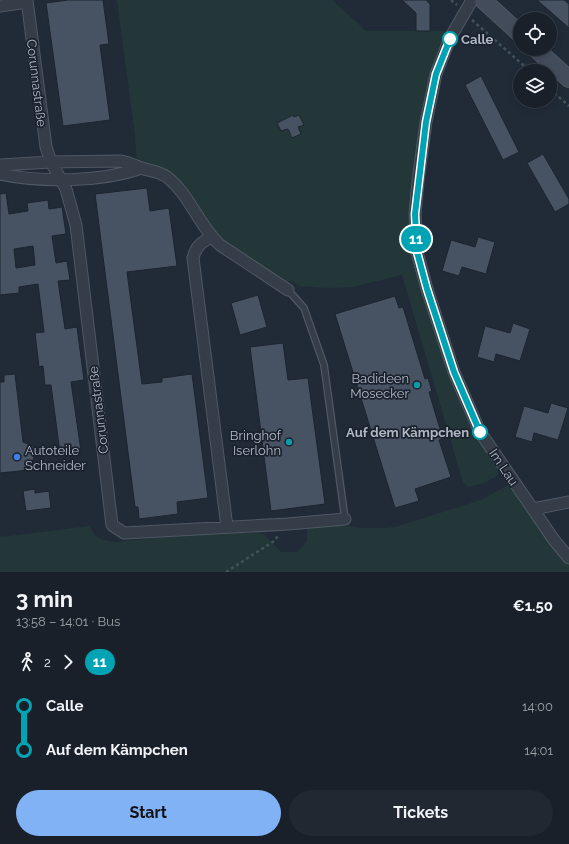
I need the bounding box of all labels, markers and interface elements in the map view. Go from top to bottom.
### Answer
map controls [513,12,557,108]
button: locate [513,12,557,56]
marker: Calle [442,31,458,47]
place label: Calle [461,32,494,47]
street label: Corunnastraße [24,38,49,128]
button: layers [513,64,557,108]
line badge: 11 [398,226,434,252]
text: 11 [409,231,423,247]
street label: Corunnastraße [86,365,111,455]
place label: Badideen Mosecker [350,371,409,401]
marker: Badideen Mosecker [412,380,422,390]
marker: Auf dem Kämpchen [472,424,488,440]
place label: Auf dem Kämpchen [346,425,469,440]
place label: Bringhof Iserlohn [230,428,282,458]
marker: Bringhof Iserlohn [284,437,294,447]
place label: Autoteile Schneider [25,443,86,473]
street label: Im Lau [486,446,521,488]
marker: Autoteile Schneider [12,452,22,462]
text: 3 min [16,586,73,612]
text: €1.50 [513,597,553,615]
text: 13:58 – 14:01 · Bus [16,614,120,629]
icon: walk [16,651,38,673]
icon: forward [57,651,79,673]
text: 11 [93,654,107,670]
text: 2 [44,655,51,670]
text: Calle [46,697,83,715]
text: 14:00 [522,699,553,714]
text: Auf dem Kämpchen [46,741,188,759]
text: 14:01 [524,743,553,758]
button: Start [16,790,281,836]
button: Tickets [289,790,553,836]

